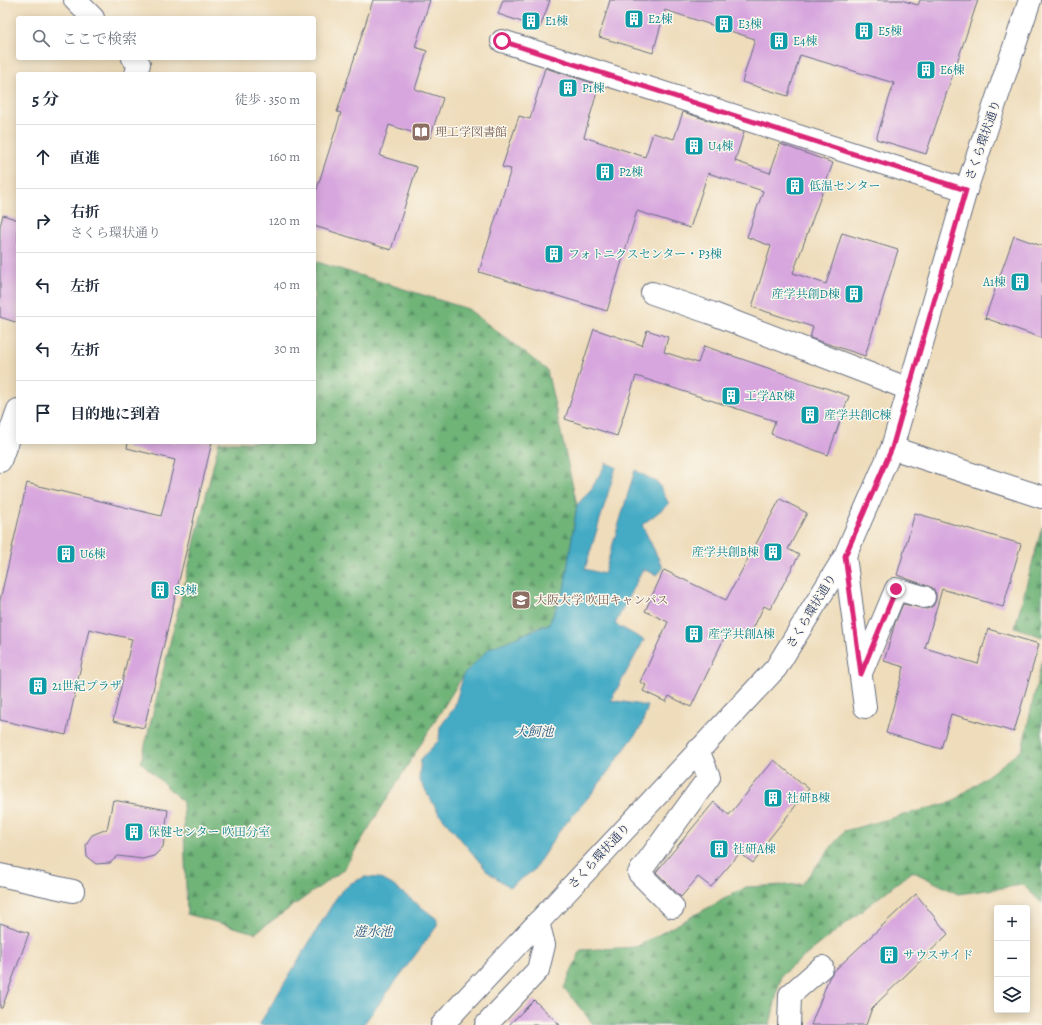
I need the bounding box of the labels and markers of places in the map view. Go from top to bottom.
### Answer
building icon: E2棟 [623,8,645,30]
building icon: E1棟 [520,10,542,32]
place label: E2棟 [648,11,673,27]
place label: E1棟 [545,13,568,29]
building icon: E3棟 [713,13,735,35]
place label: E3棟 [738,16,762,32]
building icon: E5棟 [853,20,875,42]
place label: E5棟 [878,23,902,39]
building icon: E4棟 [768,30,790,52]
place label: E4棟 [793,33,818,49]
building icon: E6棟 [915,59,937,81]
place label: E6棟 [940,62,965,78]
building icon: P1棟 [557,77,579,99]
place label: P1棟 [582,80,605,96]
library icon: 理工学図書館 [410,121,432,143]
place label: 理工学図書館 [435,124,507,140]
building icon: U4棟 [683,135,705,157]
place label: U4棟 [708,138,734,154]
building icon: P2棟 [594,161,616,183]
place label: P2棟 [619,164,643,180]
building icon: 低温センター [784,175,806,197]
place label: 低温センター [809,178,881,194]
building icon: フォトニクスセンター・P3棟 [543,243,565,265]
place label: フォトニクスセンター・P3棟 [568,246,722,262]
building icon: A1棟 [1009,271,1031,293]
place label: A1棟 [982,274,1006,290]
building icon: 産学共創D棟 [843,283,865,305]
place label: 産学共創D棟 [772,286,840,302]
building icon: 工学AR棟 [720,385,742,407]
place label: 工学AR棟 [745,388,795,404]
building icon: 産学共創C棟 [799,404,821,426]
place label: 産学共創C棟 [824,407,892,423]
building icon: 産学共創B棟 [762,541,784,563]
building icon: U6棟 [55,543,77,565]
place label: 産学共創B棟 [692,544,759,560]
place label: U6棟 [80,546,106,562]
building icon: S3棟 [149,579,171,601]
place label: S3棟 [174,582,197,598]
school or university icon: 大阪大学 吹田キャンパス [510,589,532,611]
place label: 大阪大学 吹田キャンパス [535,592,669,608]
building icon: 産学共創A棟 [683,623,705,645]
place label: 産学共創A棟 [708,626,775,642]
building icon: 21世紀プラザ [27,675,49,697]
place label: 21世紀プラザ [52,678,122,694]
building icon: 社研B棟 [762,787,784,809]
place label: 社研B棟 [787,790,830,806]
building icon: 保健センター 吹田分室 [123,821,145,843]
place label: 保健センター 吹田分室 [148,824,270,840]
building icon: 社研A棟 [708,838,730,860]
place label: 社研A棟 [733,841,776,857]
building icon: サウスサイド [878,944,900,966]
place label: サウスサイド [903,947,974,963]

